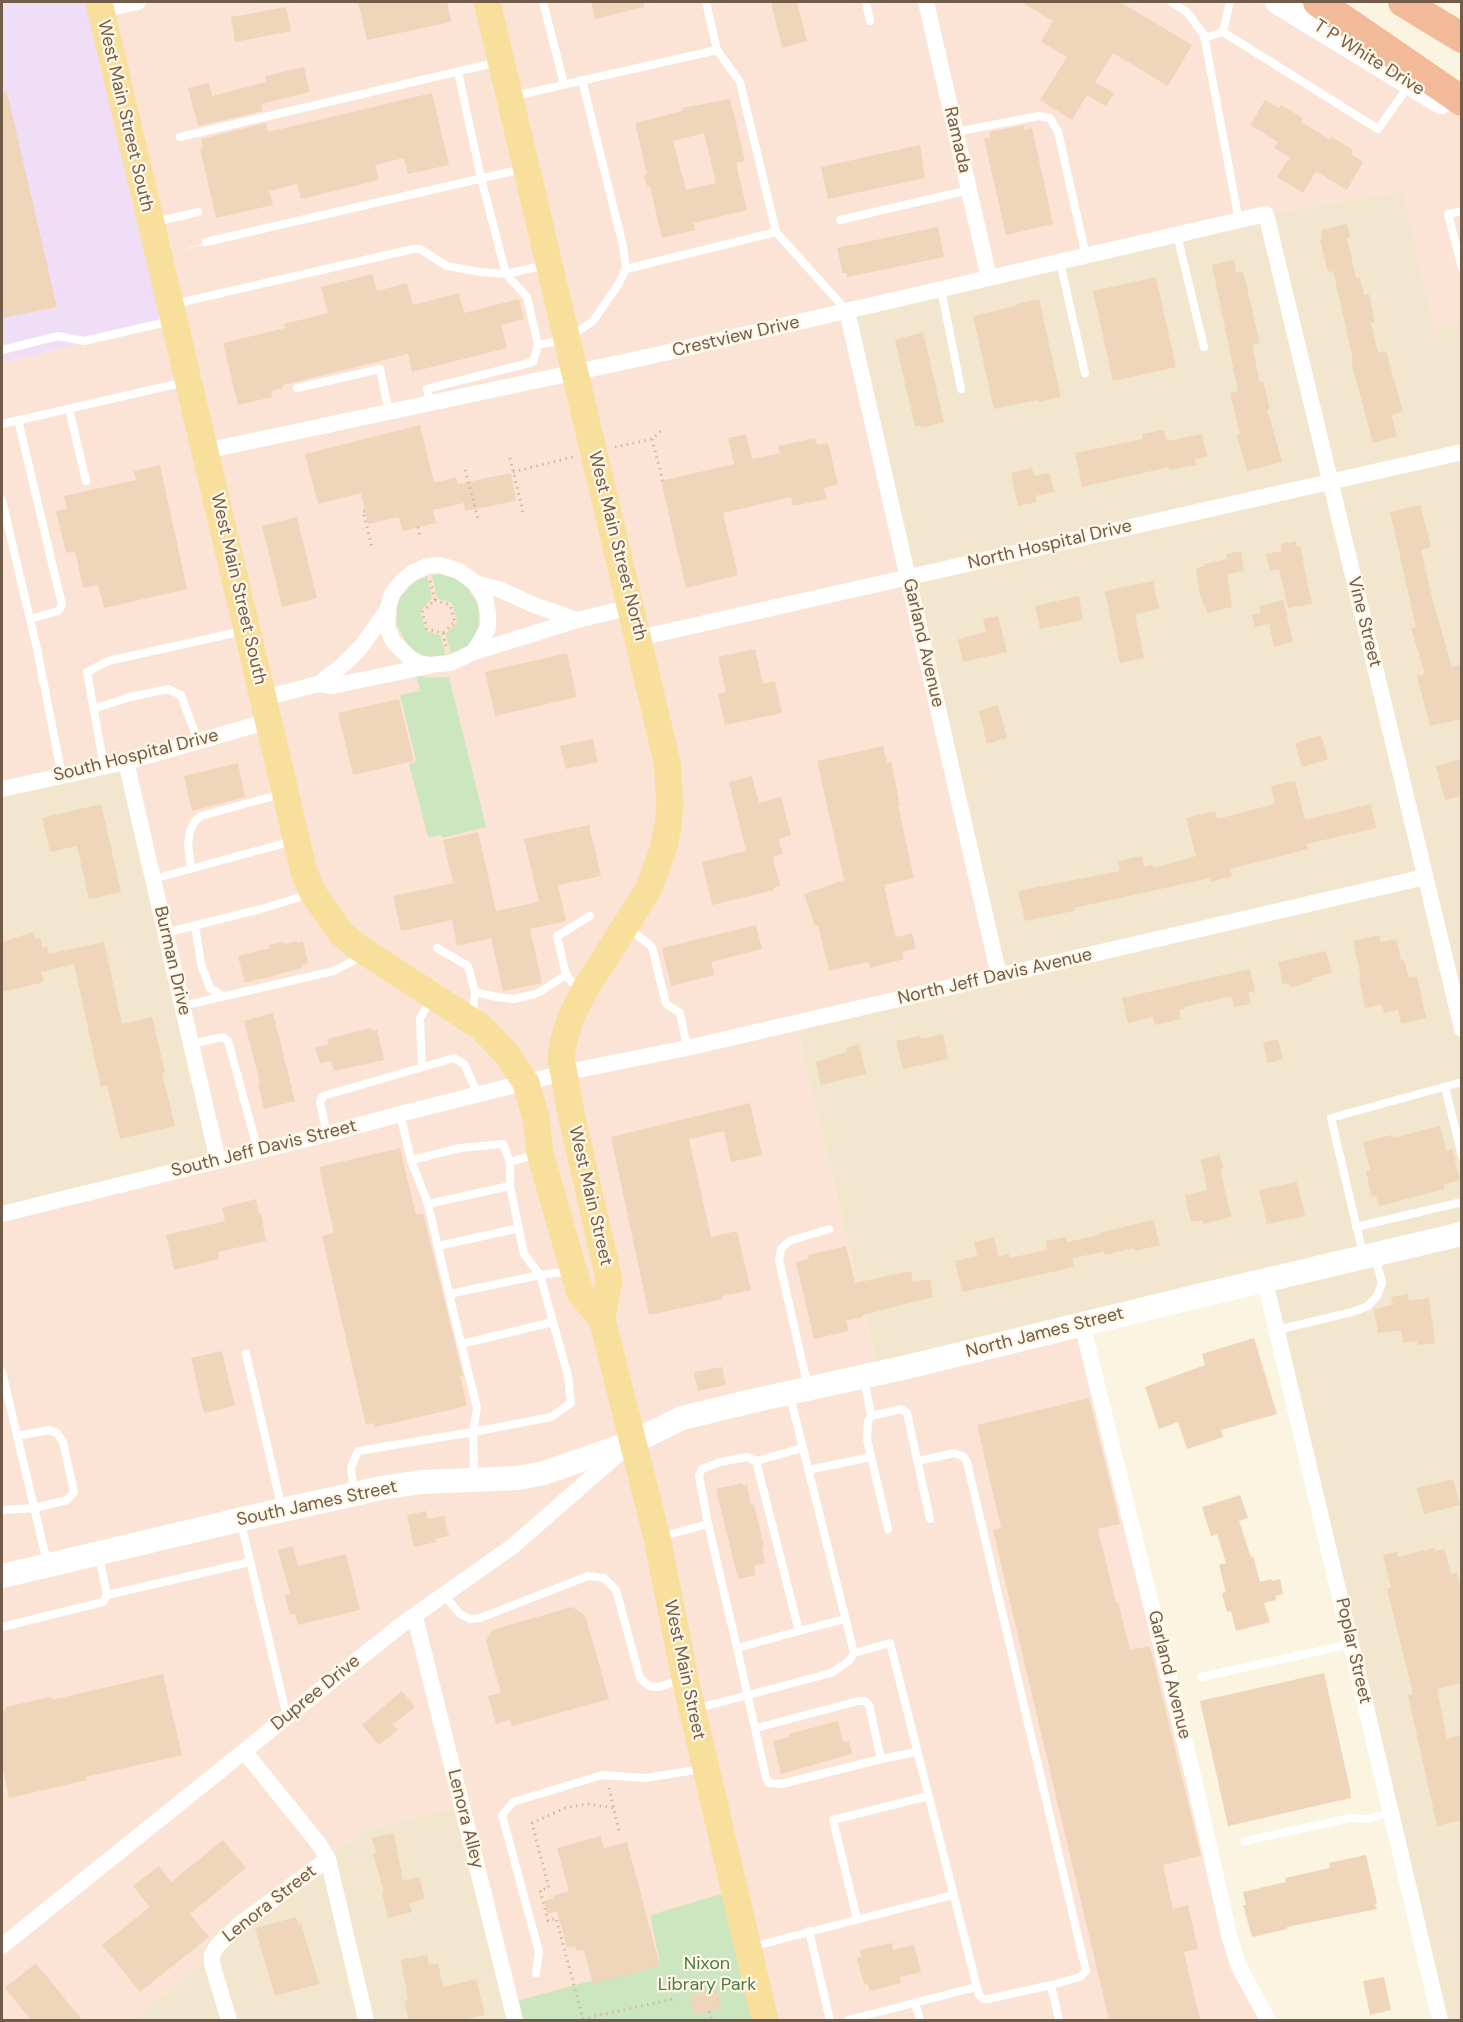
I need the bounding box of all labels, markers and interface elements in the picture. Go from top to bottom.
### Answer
street label: T P White Drive [1310,15,1428,101]
street label: West Main Street South [92,18,158,214]
street label: Ramada [939,105,975,175]
street label: Crestview Drive [670,312,802,362]
street label: West Main Street North [583,449,651,643]
street label: West Main Street South [205,491,271,687]
street label: North Hospital Drive [966,516,1134,574]
street label: Vine Street [1342,574,1386,670]
street label: Garland Avenue [898,577,948,709]
street label: South Hospital Drive [51,725,221,787]
street label: Burman Drive [149,904,195,1018]
street label: North Jeff Davis Avenue [896,944,1094,1010]
street label: South Jeff Davis Street [169,1115,359,1183]
street label: West Main Street [563,1124,617,1268]
street label: North James Street [964,1303,1126,1363]
street label: South James Street [235,1476,399,1532]
street label: Poplar Street [1330,1596,1376,1706]
street label: West Main Street [659,1598,709,1742]
street label: Garland Avenue [1143,1609,1195,1741]
street label: Dupree Drive [267,1651,365,1735]
street label: Lenora Alley [442,1767,488,1871]
street label: Lenora Street [219,1861,321,1947]
park label: Nixon Library Park [658,1953,756,1996]

